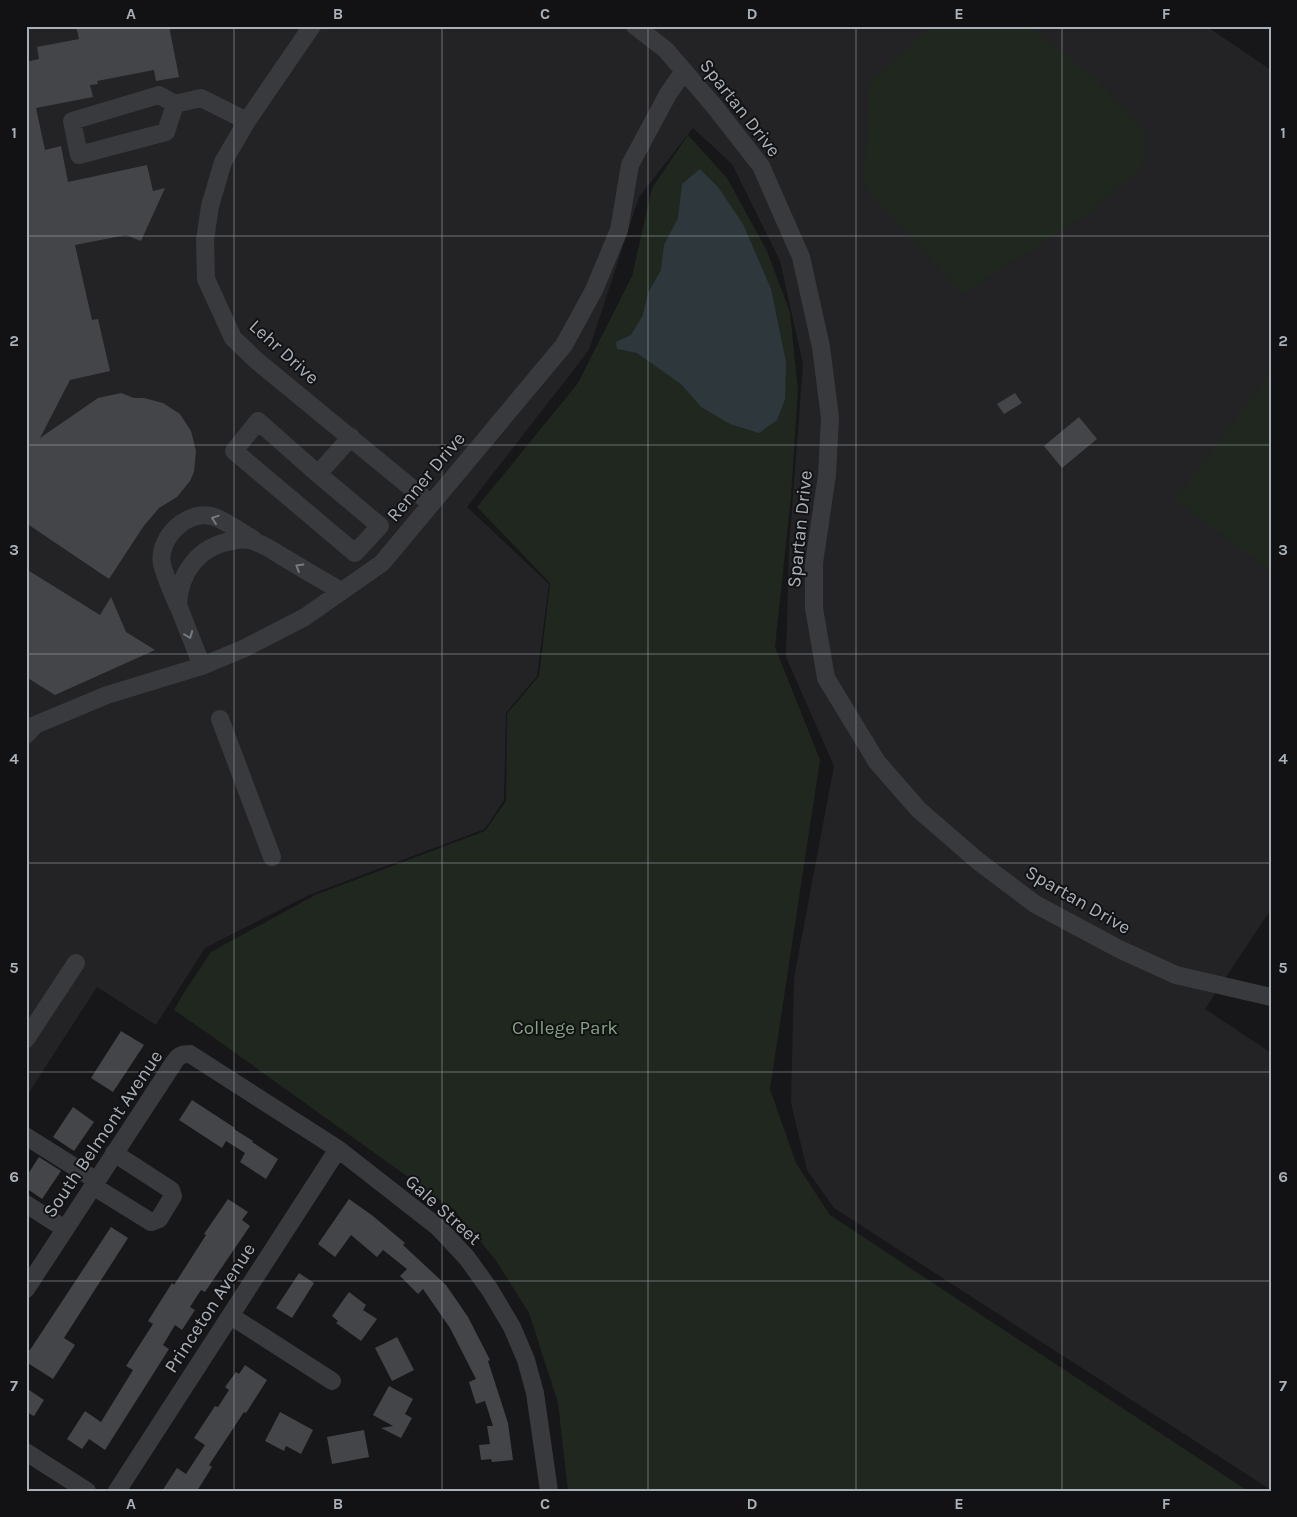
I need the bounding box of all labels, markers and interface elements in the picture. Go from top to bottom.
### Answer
text: A [126,4,136,23]
text: B [333,4,343,23]
text: C [540,4,550,23]
text: D [747,4,758,23]
text: E [954,4,964,23]
text: F [1162,4,1171,23]
street label: Spartan Drive [695,55,785,161]
text: 1 [11,123,17,142]
text: 1 [1280,123,1286,142]
street label: Lehr Drive [245,315,323,389]
text: 2 [9,331,19,350]
text: 2 [1278,331,1288,350]
street label: Renner Drive [382,428,470,526]
street label: Spartan Drive [783,469,817,589]
one-way arrow [211,515,220,525]
text: 3 [9,540,19,559]
text: 3 [1278,540,1288,559]
one-way arrow [295,563,304,573]
one-way arrow [183,630,193,638]
text: 4 [9,749,19,768]
text: 4 [1278,749,1288,768]
street label: Spartan Drive [1021,861,1135,939]
text: 5 [9,958,19,977]
text: 5 [1278,958,1288,977]
park label: College Park [512,1017,618,1039]
street label: South Belmont Avenue [39,1046,167,1222]
text: 6 [9,1167,19,1186]
text: 6 [1278,1167,1288,1186]
street label: Gale Street [401,1170,485,1250]
street label: Princeton Avenue [160,1239,260,1377]
text: 7 [10,1376,18,1395]
text: 7 [1279,1376,1287,1395]
text: A [126,1494,136,1513]
text: B [333,1494,343,1513]
text: C [540,1494,550,1513]
text: D [747,1494,758,1513]
text: E [954,1494,964,1513]
text: F [1162,1494,1171,1513]

